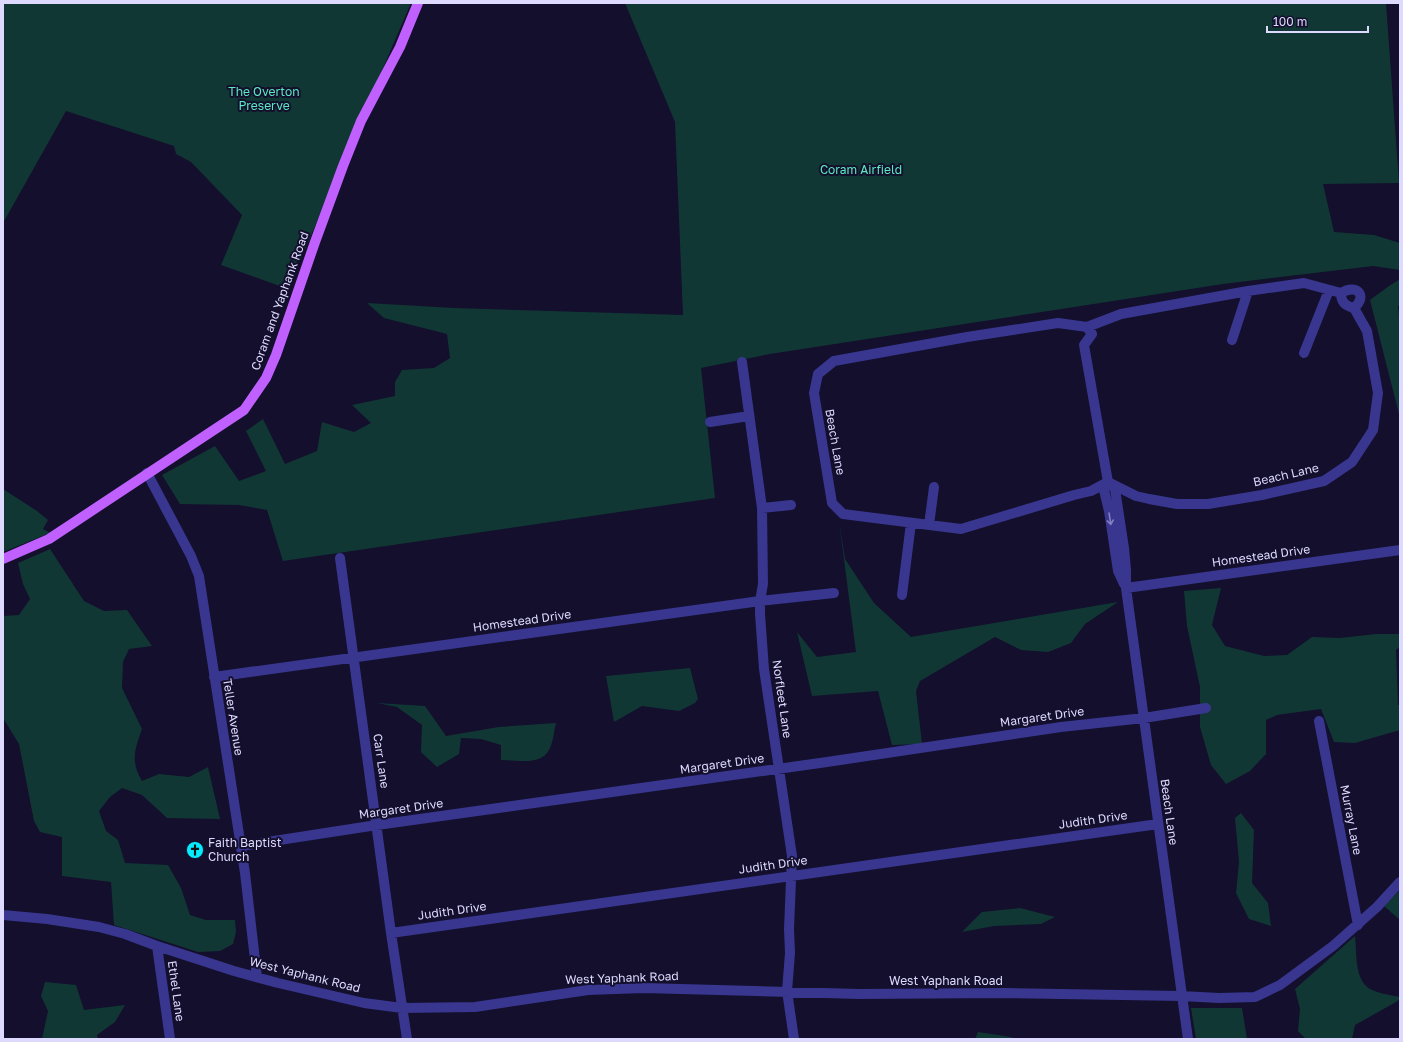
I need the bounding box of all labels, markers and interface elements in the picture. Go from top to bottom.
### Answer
scale bar [1267,8,1368,34]
text: 100 m [1273,14,1307,29]
park label: The Overton Preserve [228,84,300,113]
park label: Coram Airfield [820,162,902,177]
street label: Coram and Yaphank Road [247,229,312,372]
street label: Beach Lane [822,408,849,476]
street label: Beach Lane [1252,460,1320,489]
one-way arrow [1106,512,1114,525]
street label: Homestead Drive [1211,541,1311,570]
street label: Homestead Drive [472,606,572,635]
street label: Norfleet Lane [770,659,795,739]
street label: Teller Avenue [220,677,247,757]
street label: Margaret Drive [999,703,1085,730]
street label: Carr Lane [370,732,393,789]
street label: Margaret Drive [679,750,765,777]
street label: Beach Lane [1157,778,1182,846]
street label: Murray Lane [1337,784,1366,856]
street label: Margaret Drive [358,795,444,822]
street label: Judith Drive [1058,807,1128,832]
place label: Faith Baptist Church [208,835,282,864]
church icon: Faith Baptist Church [185,840,205,860]
street label: Judith Drive [738,852,808,877]
street label: Judith Drive [417,898,487,923]
street label: West Yaphank Road [248,953,362,996]
street label: Ethel Lane [165,959,188,1022]
street label: West Yaphank Road [565,968,679,987]
street label: West Yaphank Road [889,973,1003,988]

